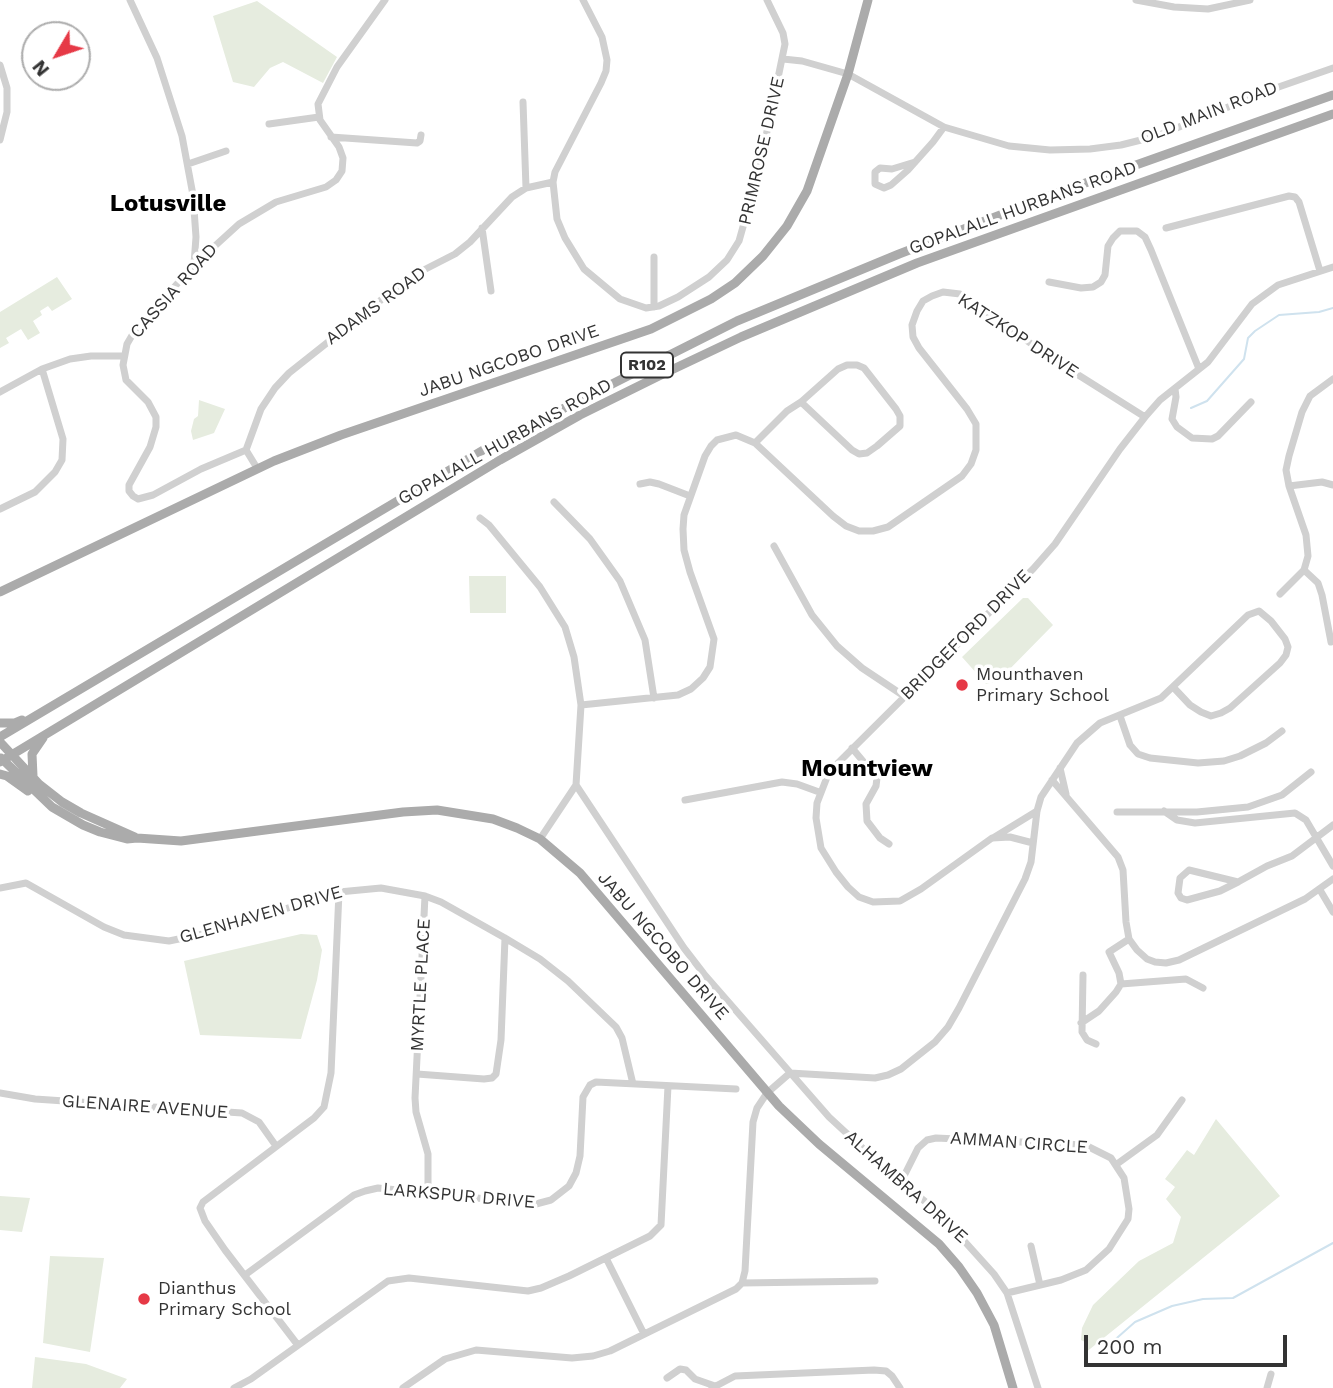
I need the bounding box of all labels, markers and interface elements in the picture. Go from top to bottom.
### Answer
north arrow [21,21,91,91]
text: N [27,56,54,81]
street label: PRIMROSE DRIVE [734,75,790,227]
street label: OLD MAIN ROAD [1137,77,1281,149]
street label: GOPALALL HURBANS ROAD [906,157,1140,259]
district label: Lotusville [110,190,226,218]
street label: CASSIA ROAD [126,239,222,343]
street label: ADAMS ROAD [321,262,431,350]
street label: KATZKOP DRIVE [954,289,1082,383]
street label: JABU NGCOBO DRIVE [416,320,602,402]
road number: R102 [621,352,673,378]
street label: GOPALALL HURBANS ROAD [394,374,616,510]
street label: BRIDGEFORD DRIVE [896,565,1036,705]
place label: Mounthaven Primary School [976,664,1109,706]
marker: Mounthaven Primary School [954,677,970,693]
district label: Mountview [801,755,933,783]
street label: JABU NGCOBO DRIVE [593,868,733,1024]
street label: GLENHAVEN DRIVE [177,881,345,949]
street label: MYRTLE PLACE [407,918,435,1052]
street label: GLENAIRE AVENUE [61,1090,229,1124]
street label: ALHAMBRA DRIVE [840,1126,972,1248]
street label: AMMAN CIRCLE [949,1127,1089,1159]
street label: LARKSPUR DRIVE [382,1179,536,1213]
place label: Dianthus Primary School [158,1278,291,1320]
marker: Dianthus Primary School [136,1291,152,1307]
scale bar [1088,1322,1291,1366]
text: 200 m [1097,1334,1163,1359]

